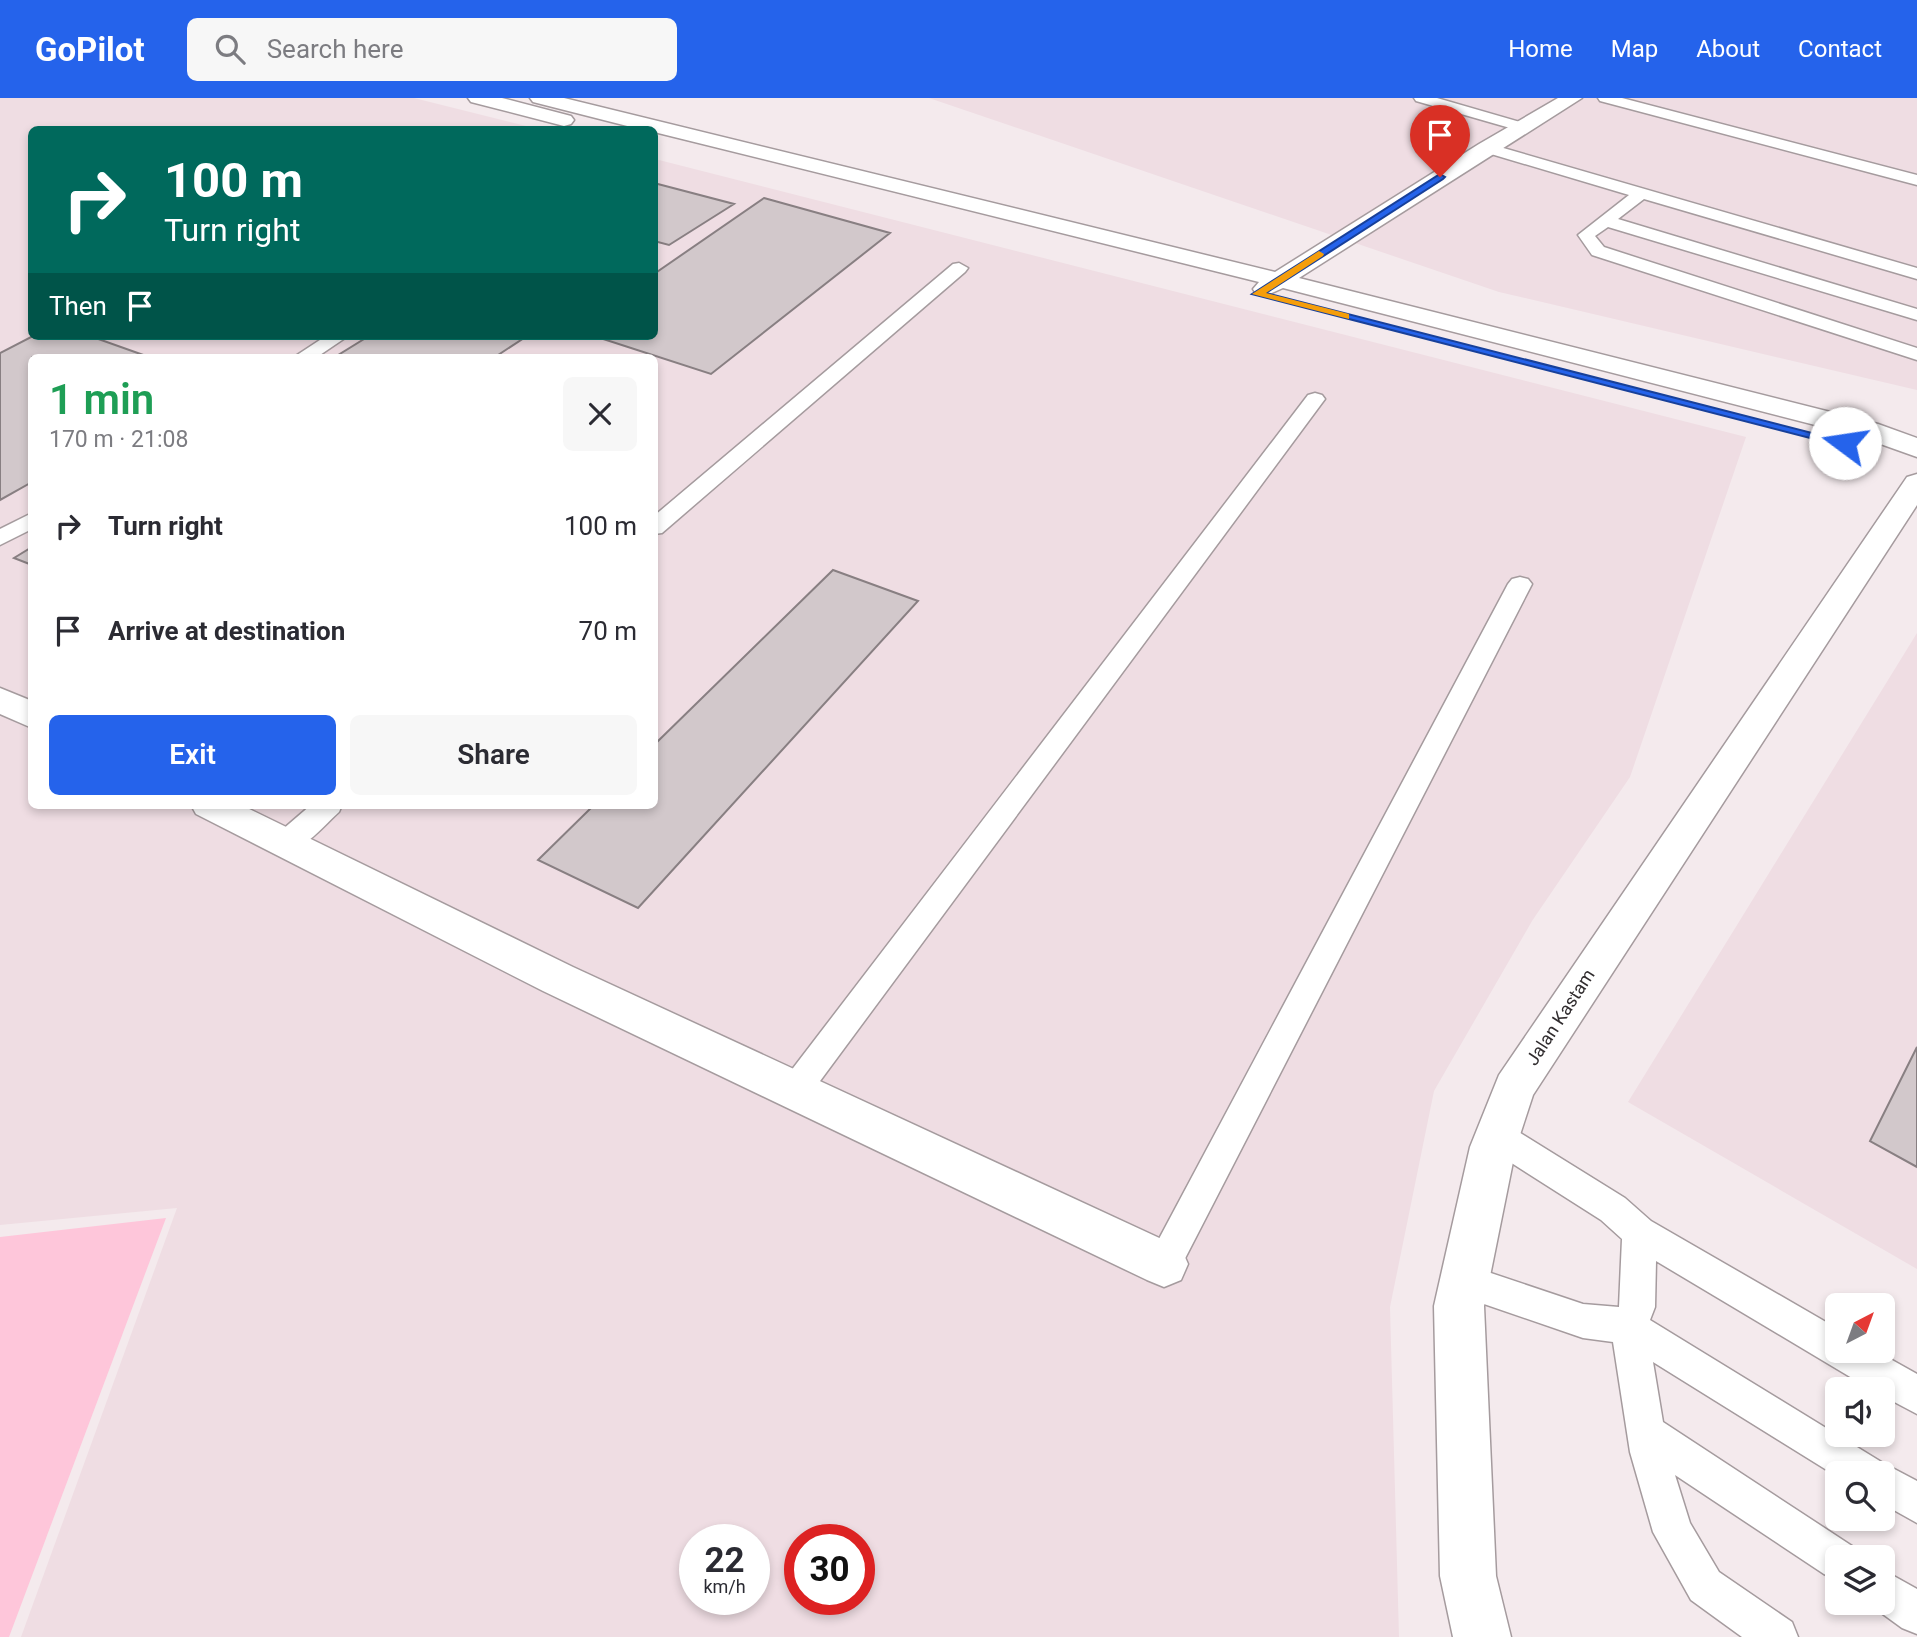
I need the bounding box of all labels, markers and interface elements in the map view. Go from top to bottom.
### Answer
search box [187,18,677,81]
text: GoPilot [35,30,145,69]
icon: search [211,30,249,68]
text: Search here [267,34,403,64]
text: Home [1508,35,1573,63]
text: Map [1611,35,1658,63]
text: About [1696,35,1760,63]
text: Contact [1798,35,1882,63]
pin [1410,105,1470,177]
icon: arrive [1421,116,1459,154]
text: 100 m [164,152,303,209]
icon: right [49,154,140,245]
text: Turn right [164,211,300,249]
icon: arrive [121,287,159,325]
text: Then [49,291,107,321]
text: 1 min [49,375,154,424]
button: close [563,377,637,451]
position arrow [1808,406,1882,480]
text: 170 m · 21:08 [49,426,188,453]
icon: right [49,507,87,545]
text: Turn right [108,511,223,541]
text: 100 m [564,511,637,541]
icon: arrive [49,612,87,650]
text: Arrive at destination [108,616,345,646]
text: 70 m [579,616,637,646]
button: Exit [49,715,336,795]
button: Share [350,715,637,795]
street label: Jalan Kastam [1521,965,1599,1069]
north arrow [1825,1293,1895,1363]
map controls [1825,1293,1895,1615]
button: sound [1825,1377,1895,1447]
button: search [1825,1461,1895,1531]
speed limit sign: 30 [784,1524,875,1615]
text: 22 [704,1540,745,1581]
button: layers [1825,1545,1895,1615]
text: km/h [703,1576,746,1597]

